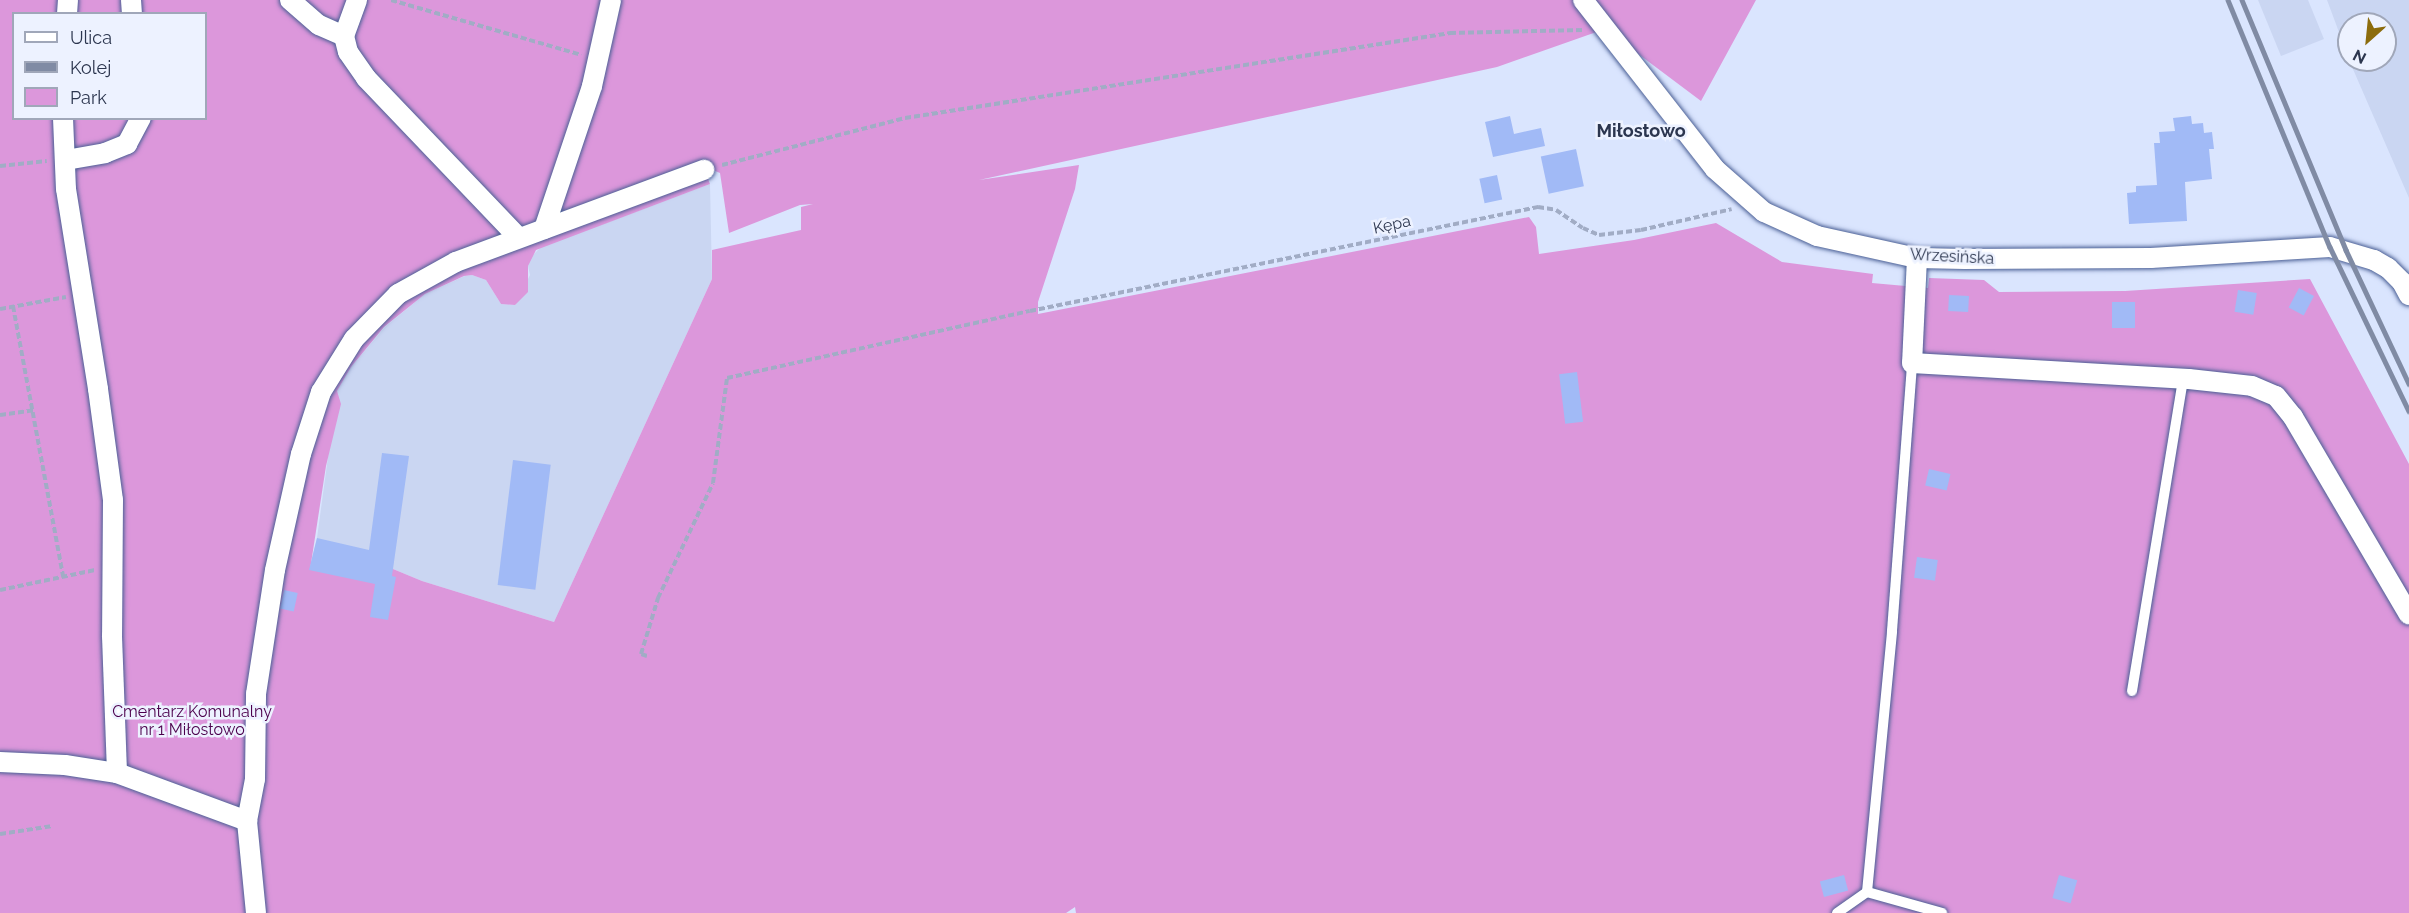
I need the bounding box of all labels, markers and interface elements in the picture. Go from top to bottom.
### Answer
legend [12,12,207,120]
north arrow [2337,12,2397,72]
text: Ulica [70,27,112,48]
text: N [2350,45,2369,68]
text: Kolej [70,57,111,78]
text: Park [70,87,107,108]
district label: Miłostowo [1596,120,1686,142]
street label: Kępa [1372,212,1412,238]
street label: Wrzesińska [1909,245,1995,269]
park label: Cmentarz Komunalny nr 1 Miłostowo [112,702,272,740]

